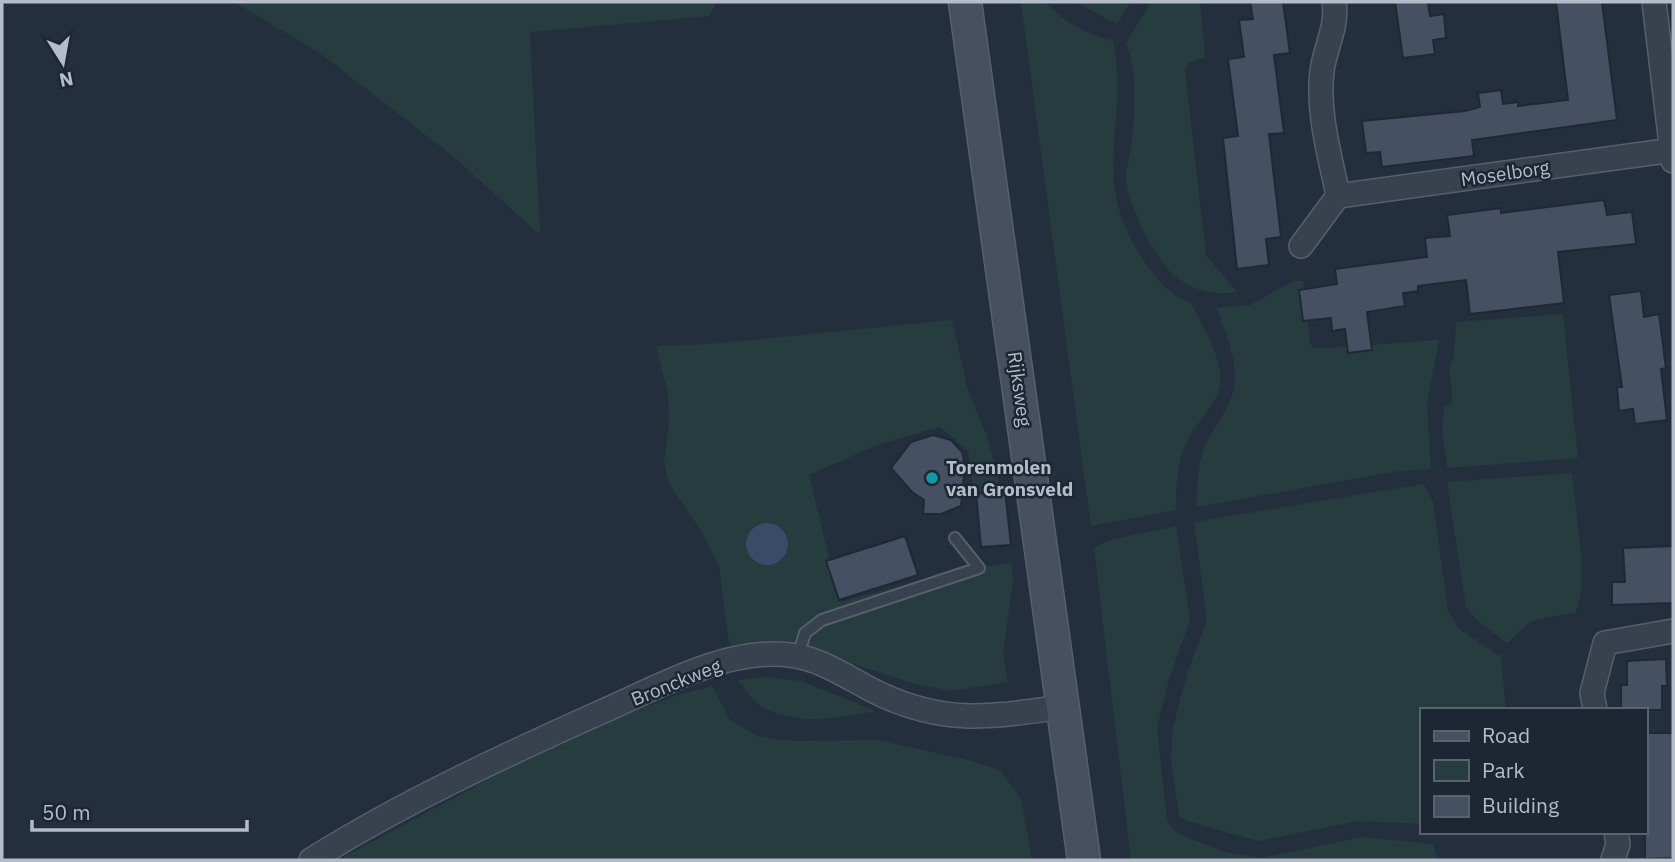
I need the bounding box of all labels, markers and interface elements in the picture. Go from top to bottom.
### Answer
north arrow [28,28,98,98]
text: N [57,67,75,93]
street label: Moselborg [1459,155,1551,191]
street label: Rijksweg [1003,350,1037,428]
place label: Torenmolen van Gronsveld [946,455,1073,501]
marker: Torenmolen van Gronsveld [924,470,940,486]
street label: Bronckweg [627,653,725,711]
legend [1420,708,1647,834]
text: Road [1482,721,1530,749]
text: Park [1482,756,1525,784]
scale bar [32,788,247,832]
text: Building [1482,791,1559,819]
text: 50 m [42,798,91,826]

